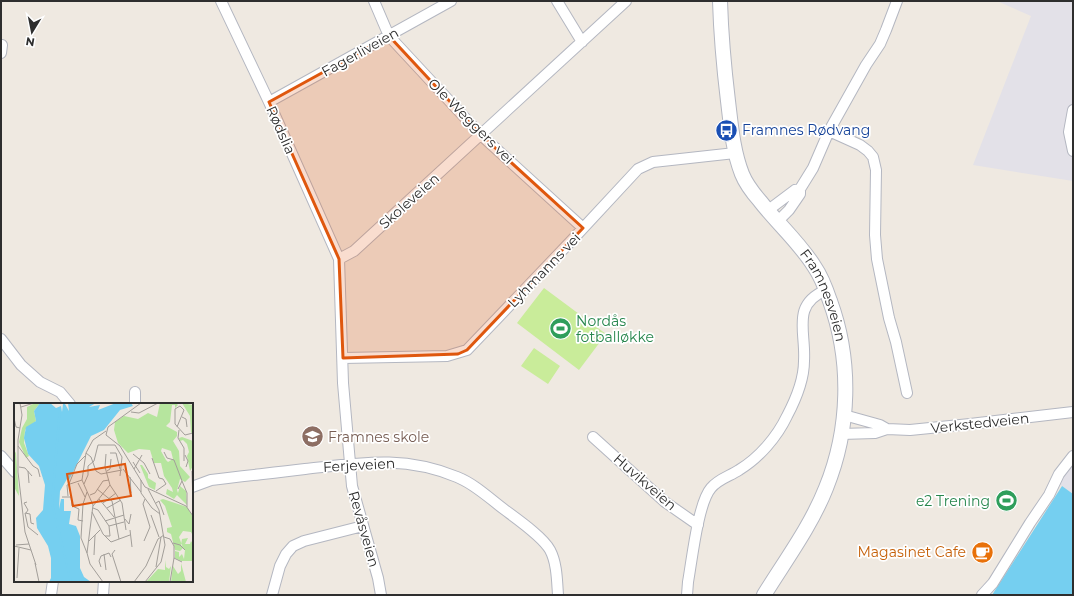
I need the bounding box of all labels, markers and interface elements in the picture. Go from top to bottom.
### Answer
north arrow [12,12,52,52]
street label: Fagerliveien [318,23,402,81]
text: N [25,34,36,50]
street label: Ole Weggers vei [424,74,518,168]
street label: Rødslia [262,103,300,157]
bus stop icon: Framnes Rødvang [713,117,739,143]
place label: Framnes Rødvang [742,121,870,139]
street label: Skoleveien [375,169,443,233]
street label: Lyhmanns vei [504,229,584,311]
street label: Framnesveien [796,245,850,343]
place label: Nordås fotballøkke [576,312,654,346]
sports icon: Nordås fotballøkke [548,316,574,342]
inset map [14,403,193,582]
street label: Verkstedveien [930,409,1030,437]
school or university icon: Framnes skole [299,424,325,450]
place label: Framnes skole [328,428,429,446]
street label: Huvikveien [610,450,680,514]
street label: Ferjeveien [322,454,396,476]
sports icon: e2 Trening [993,488,1019,514]
street label: Revåsveien [345,489,383,569]
place label: e2 Trening [916,492,990,510]
cafe icon: Magasinet Cafe [969,539,995,565]
place label: Magasinet Cafe [857,543,966,561]

